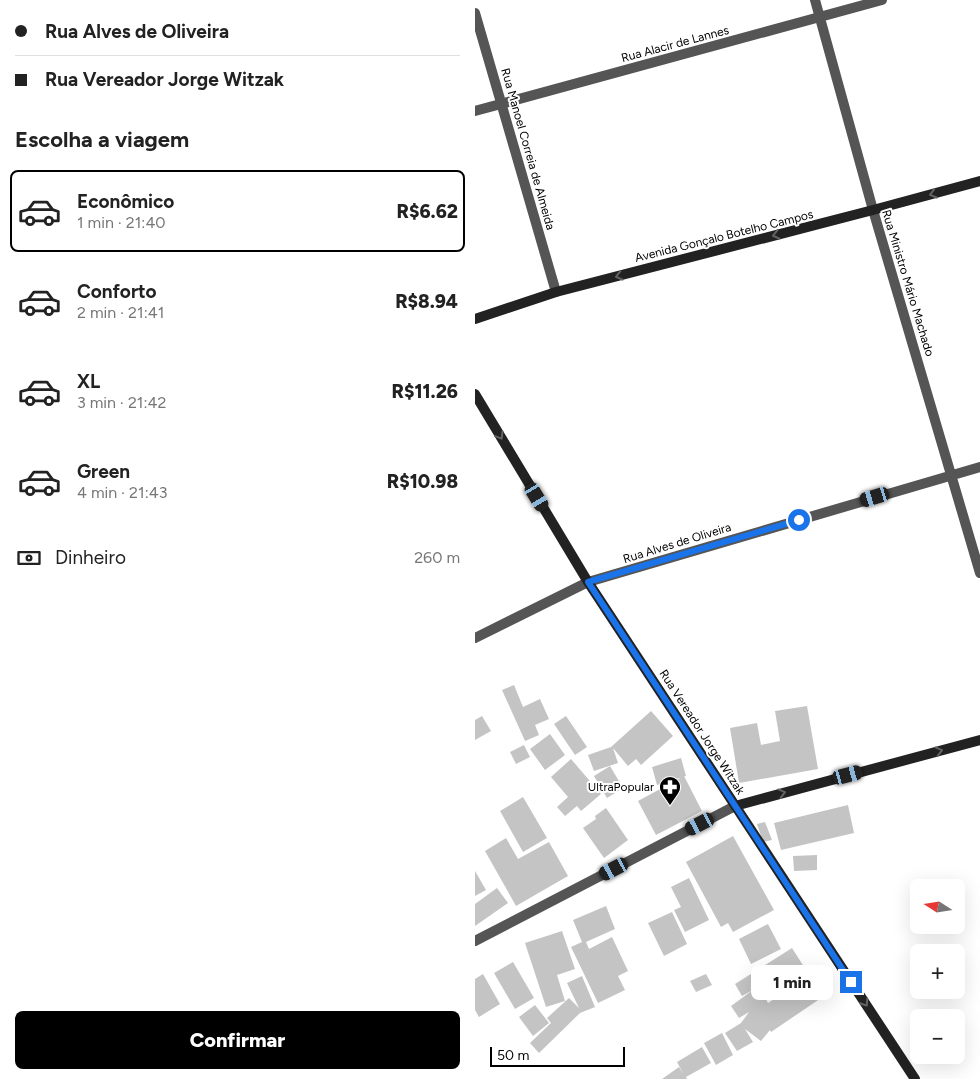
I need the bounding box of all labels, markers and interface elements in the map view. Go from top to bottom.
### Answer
text: Rua Alves de Oliveira [45,20,229,43]
street label: Rua Alacir de Lannes [620,23,731,65]
street label: Rua Manoel Correia de Almeida [498,67,558,231]
text: Rua Vereador Jorge Witzak [45,68,284,91]
text: Escolha a viagem [15,126,189,153]
one-way arrow [929,188,938,198]
icon: car [17,189,62,234]
text: Econômico [77,190,174,213]
text: R$6.62 [397,200,458,223]
street label: Avenida Gonçalo Botelho Campos [633,207,815,265]
street label: Rua Ministro Mário Machado [879,208,937,358]
text: 1 min · 21:40 [77,213,166,232]
one-way arrow [772,230,781,240]
one-way arrow [614,270,623,281]
icon: car [17,279,62,324]
text: Conforto [77,280,157,303]
text: R$8.94 [395,290,458,313]
text: 2 min · 21:41 [77,303,164,322]
icon: car [17,369,62,414]
text: XL [77,370,100,393]
text: R$11.26 [392,380,458,403]
text: 3 min · 21:42 [77,393,166,412]
one-way arrow [494,431,504,440]
icon: car [17,459,62,504]
text: Green [77,460,130,483]
text: R$10.98 [387,470,458,493]
car [522,480,551,514]
text: 4 min · 21:43 [77,483,167,502]
car [858,485,891,509]
route start [788,509,810,531]
street label: Rua Alves de Oliveira [621,520,733,566]
icon: cash [15,544,43,572]
text: Dinheiro [55,546,126,569]
text: 260 m [414,548,460,567]
street label: Rua Vereador Jorge Witzak [656,667,748,797]
one-way arrow [935,746,944,757]
car [831,764,864,786]
pharmacy icon: UltraPopular [658,775,682,806]
place label: UltraPopular [588,780,654,794]
one-way arrow [778,788,787,799]
car [683,811,716,837]
car [597,855,630,883]
north arrow [910,879,965,934]
map controls [910,879,965,1064]
button: + [910,944,965,999]
callout: 1 min [751,964,833,1000]
route end [840,971,862,993]
text: 1 min [773,973,811,992]
one-way arrow [859,997,868,1007]
button: − [910,1009,965,1064]
button: Confirmar [15,1011,460,1069]
scale bar [490,1044,625,1067]
text: 50 m [497,1047,529,1064]

